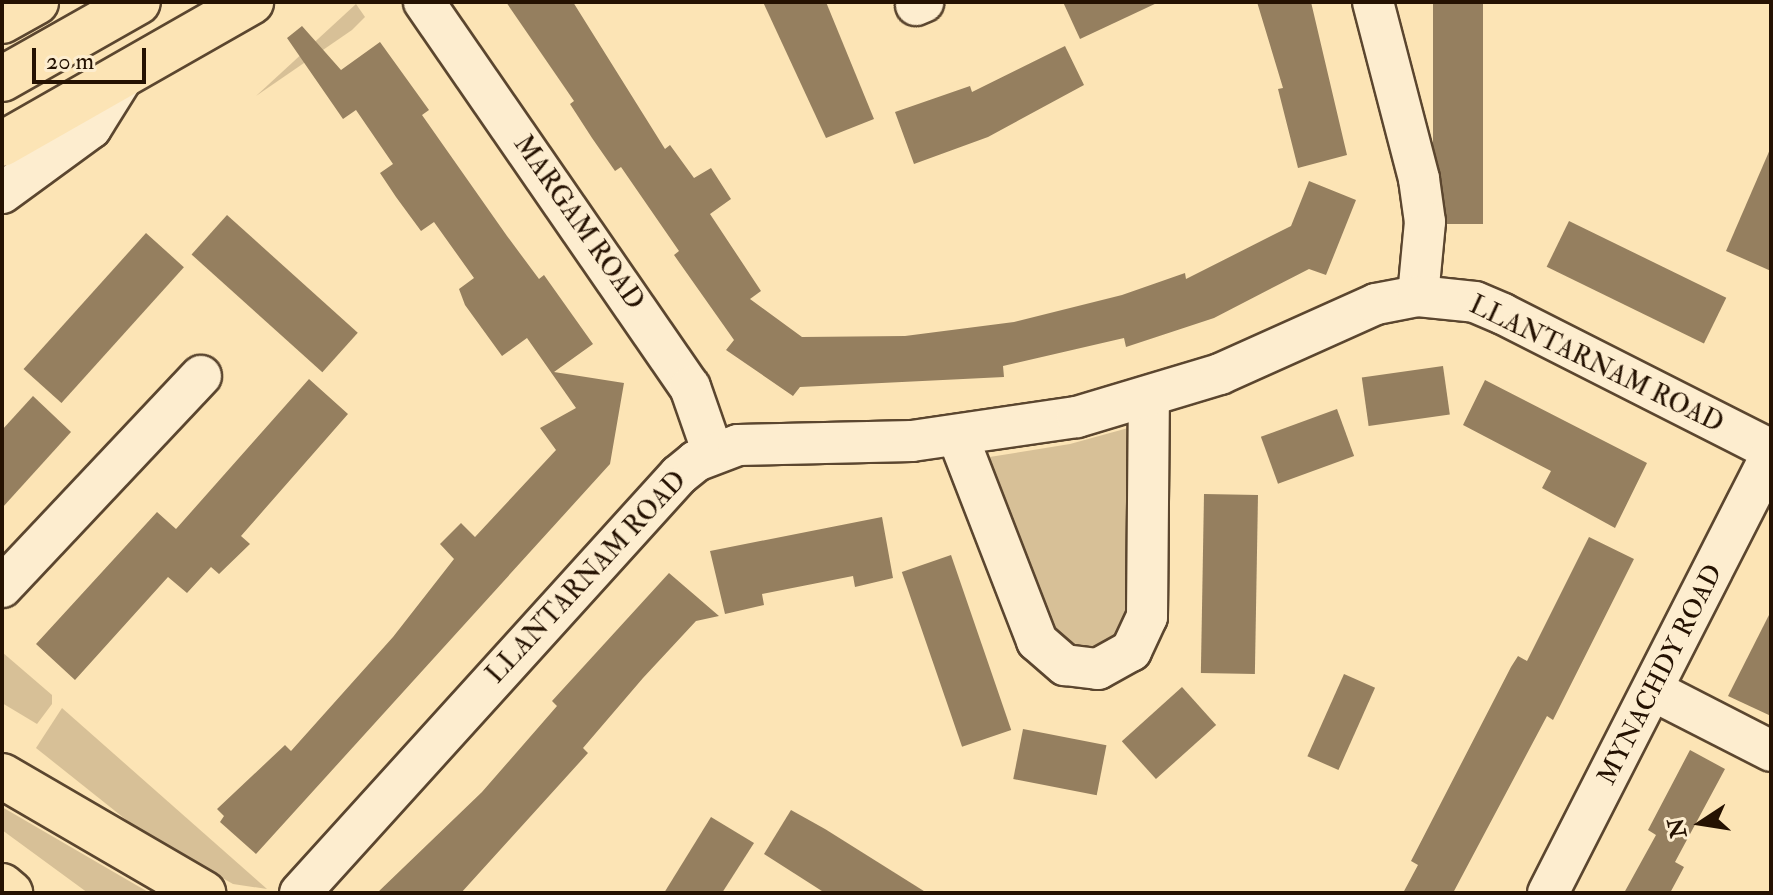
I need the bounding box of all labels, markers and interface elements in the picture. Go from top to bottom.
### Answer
scale bar [36,32,150,82]
text: 20 m [46,46,94,77]
street label: MARGAM ROAD [506,130,650,316]
street label: LLANTARNAM ROAD [1464,290,1728,440]
street label: LLANTARNAM ROAD [481,466,693,690]
street label: MYNACHDY ROAD [1592,560,1730,790]
north arrow [1661,783,1741,863]
text: N [1662,815,1693,841]

